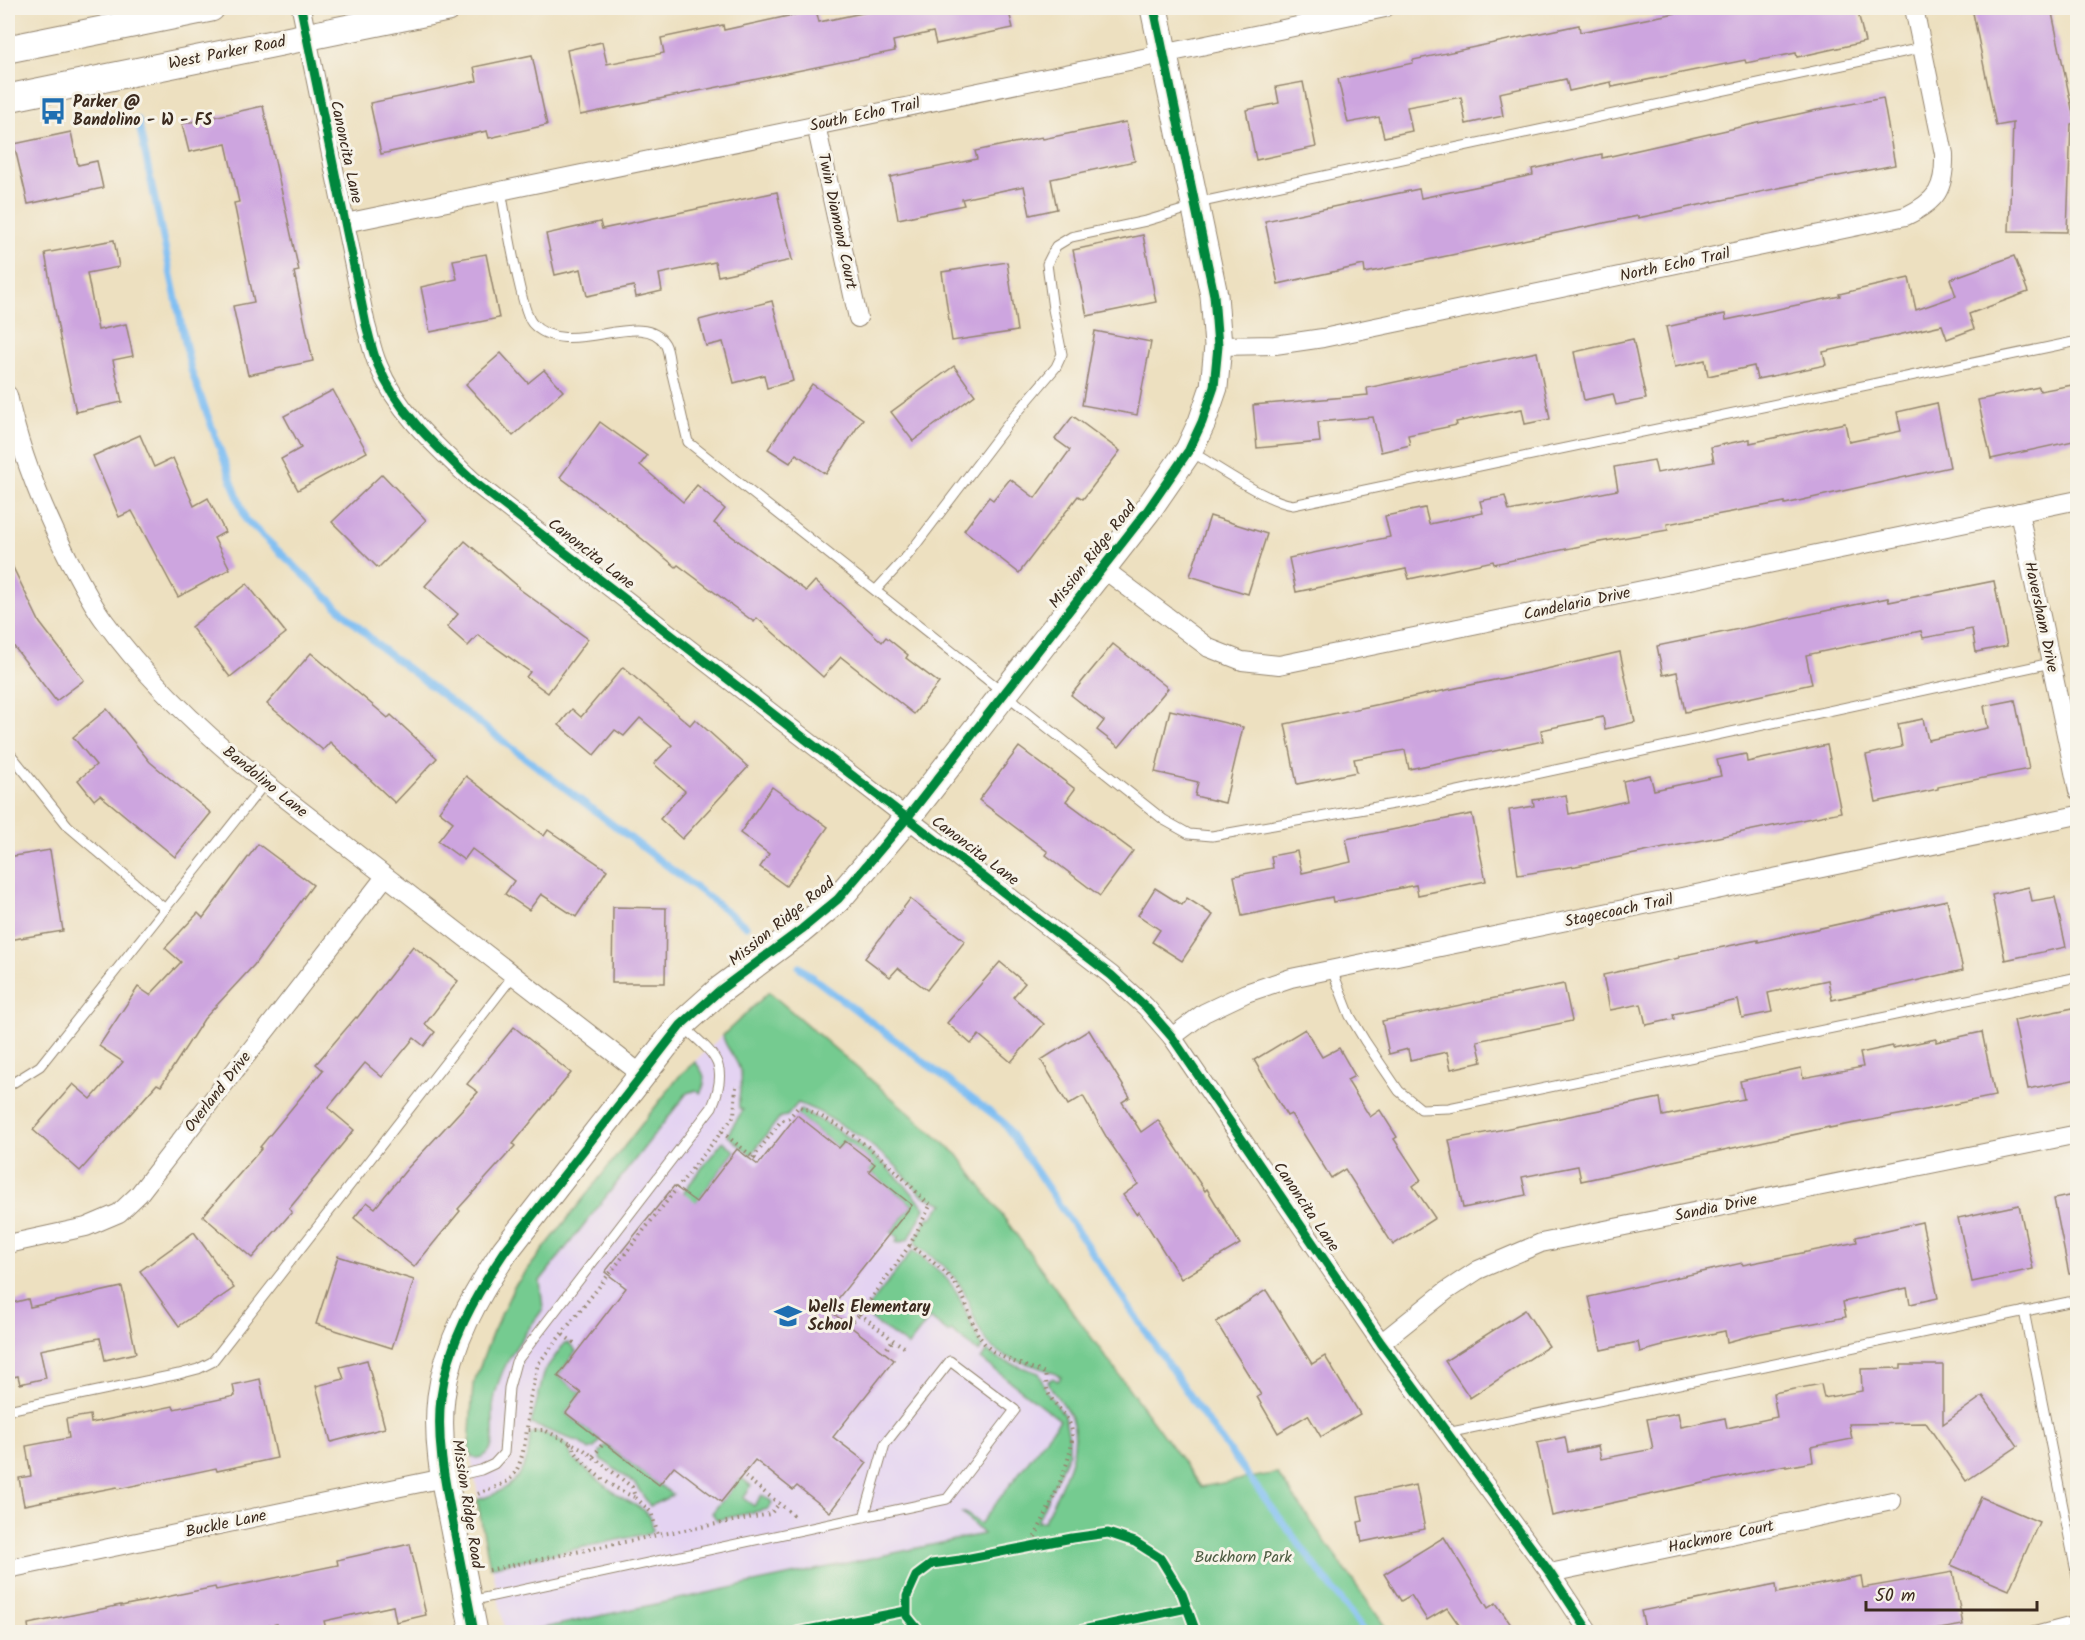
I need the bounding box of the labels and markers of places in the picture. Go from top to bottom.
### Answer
place label: Parker @ Bandolino - W - FS [73,90,212,133]
bus stop icon: Parker @ Bandolino - W - FS [38,96,68,126]
place label: Wells Elementary School [808,1295,931,1338]
school or university icon: Wells Elementary School [773,1301,803,1331]

